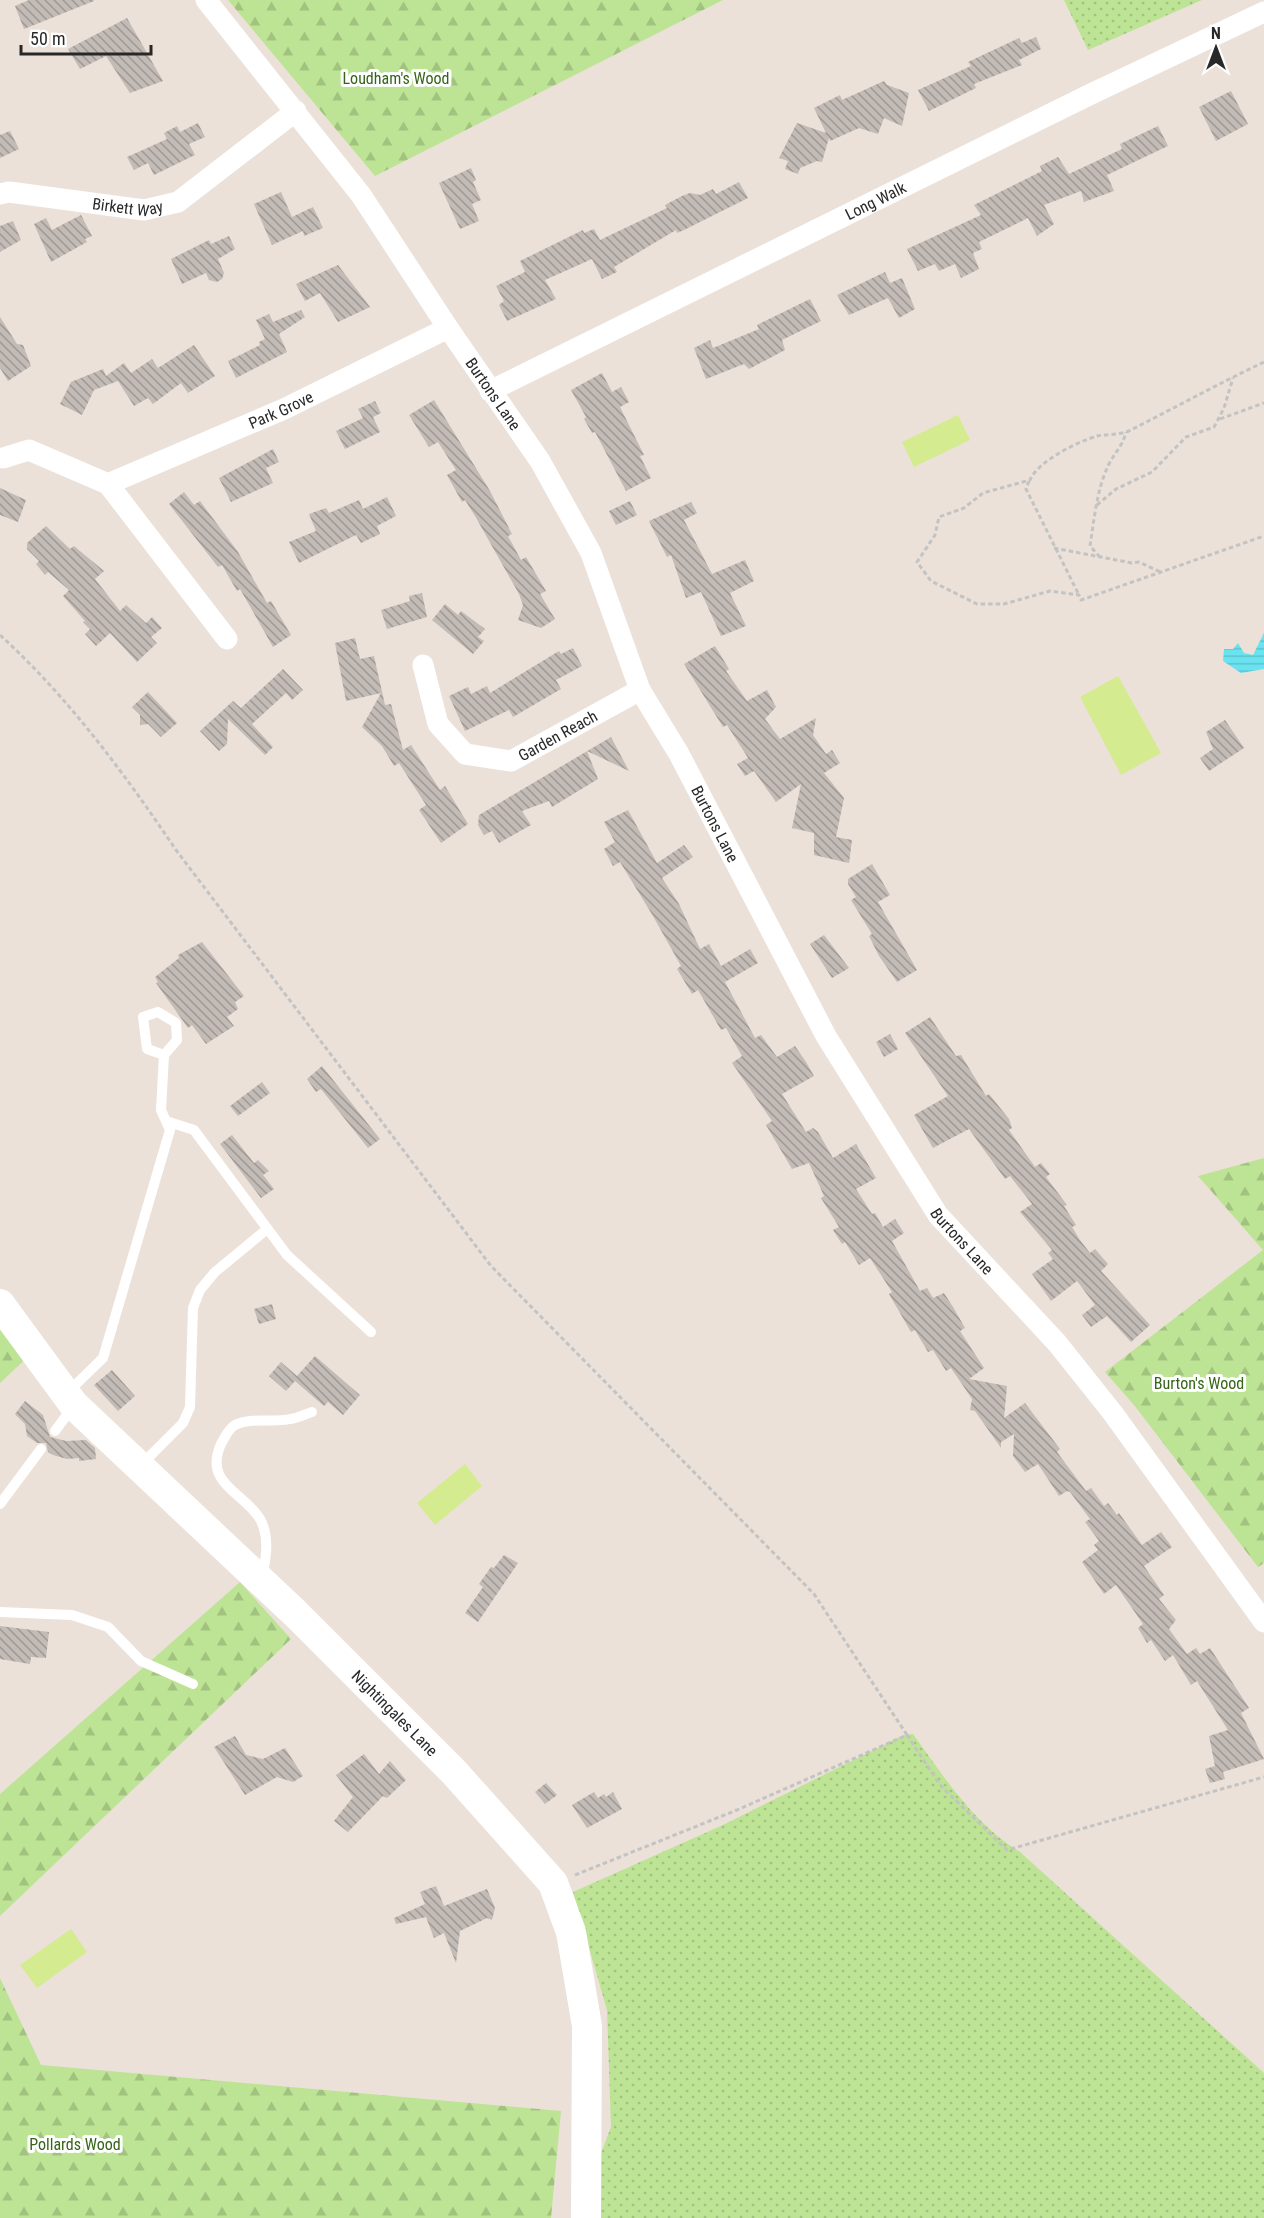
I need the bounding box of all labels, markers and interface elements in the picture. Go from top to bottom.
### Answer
scale bar [21,18,152,56]
north arrow [1186,18,1246,78]
text: N [1211,24,1221,43]
text: 50 m [30,28,65,49]
park label: Loudham's Wood [342,69,450,88]
street label: Long Walk [842,178,910,224]
street label: Birkett Way [91,194,165,221]
street label: Burtons Lane [461,354,525,434]
street label: Park Grove [246,387,316,433]
street label: Garden Reach [515,706,601,765]
street label: Burtons Lane [687,782,743,865]
street label: Burtons Lane [926,1205,997,1278]
park label: Burton's Wood [1154,1374,1244,1393]
street label: Nightingales Lane [348,1666,441,1760]
park label: Pollards Wood [29,2135,121,2154]

